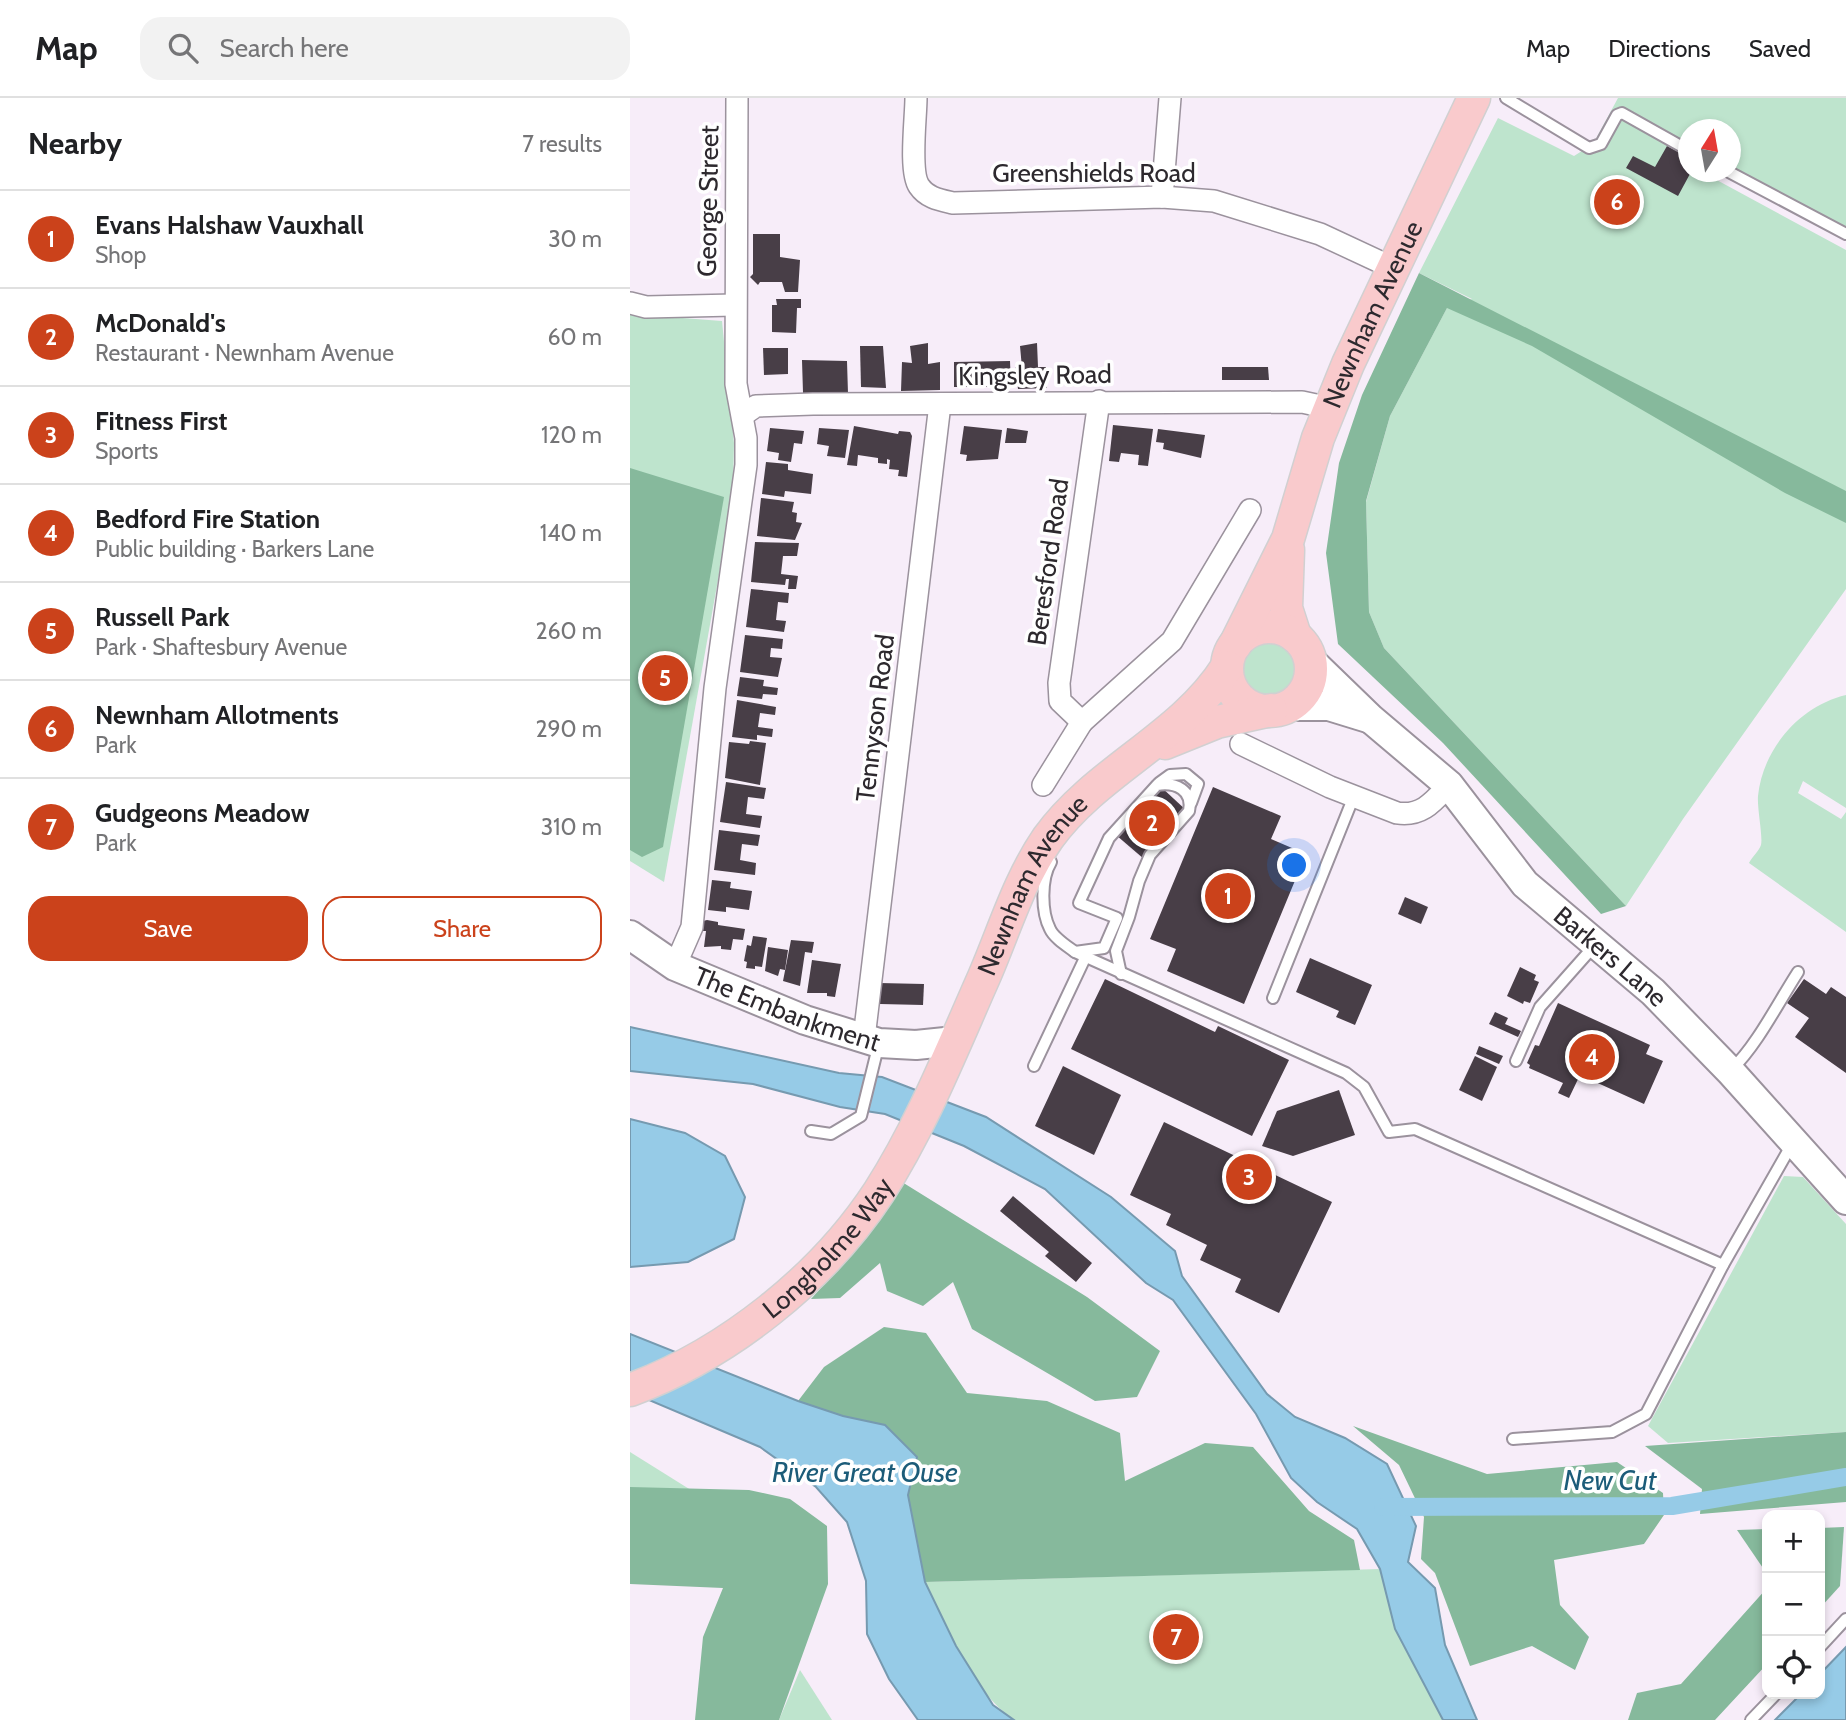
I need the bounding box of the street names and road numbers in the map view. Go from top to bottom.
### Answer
street label: George Street [691,125,725,277]
street label: Greenshields Road [992,157,1196,189]
street label: Newnham Avenue [1316,216,1429,413]
street label: Kingsley Road [958,358,1112,392]
street label: Beresford Road [1020,477,1076,647]
street label: Tennyson Road [849,632,901,804]
street label: Newnham Avenue [970,788,1094,980]
street label: Barkers Lane [1547,899,1674,1013]
street label: The Embankment [689,960,884,1058]
street label: Longholme Way [756,1172,900,1325]

